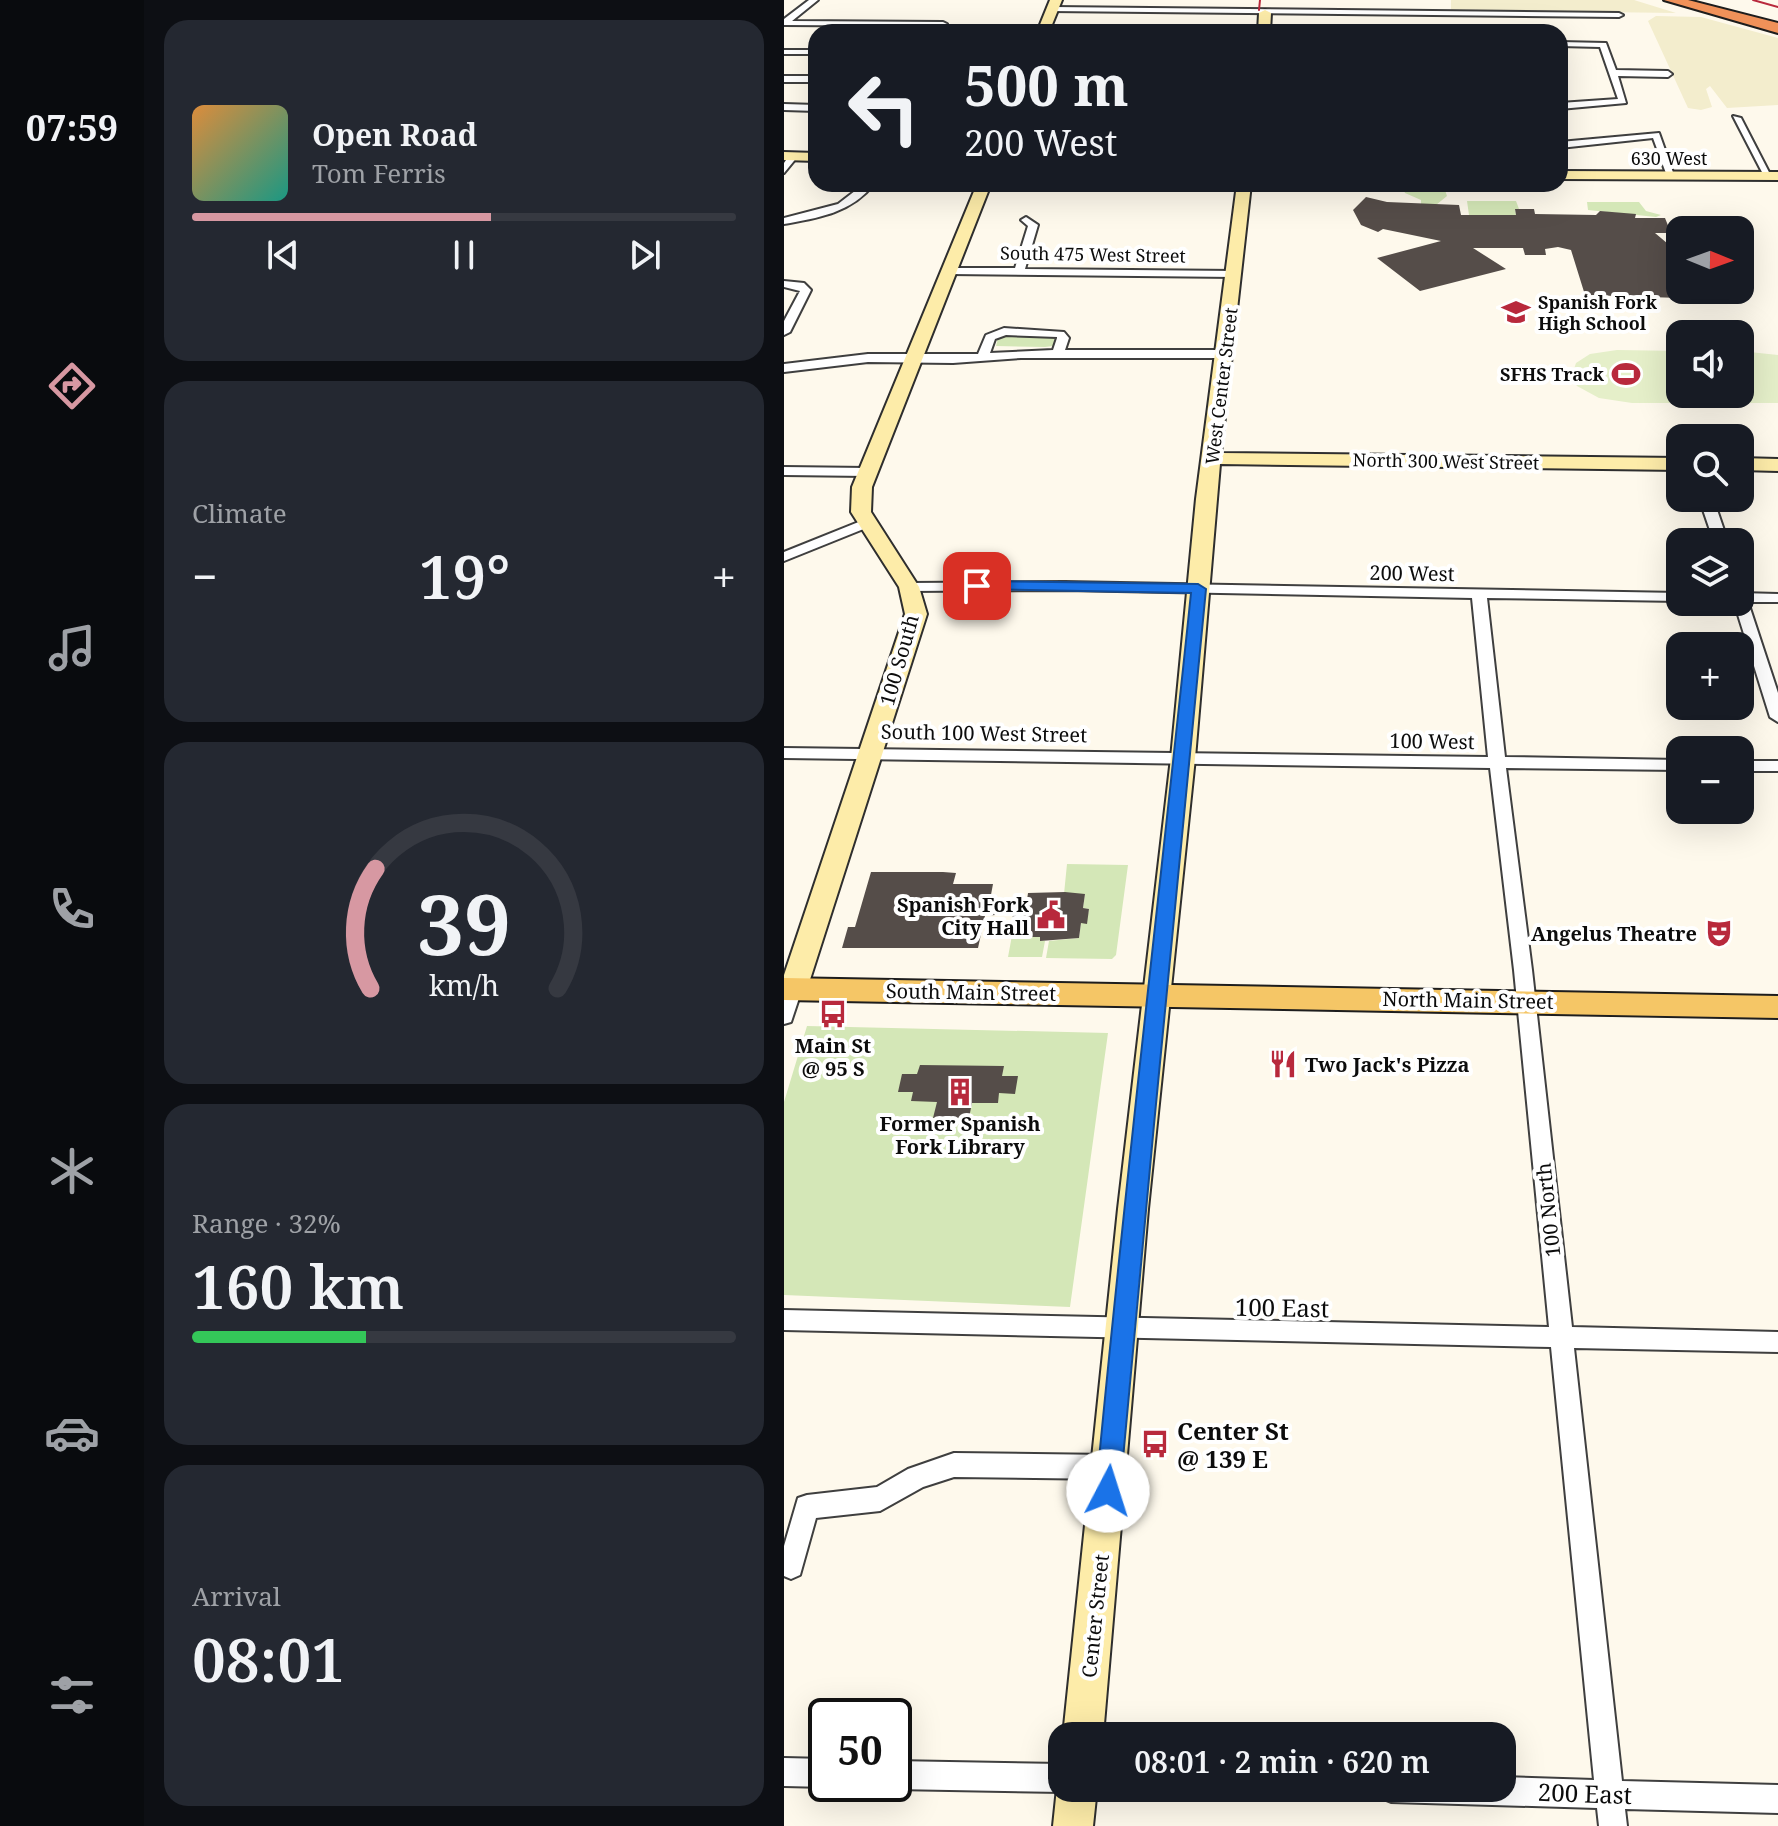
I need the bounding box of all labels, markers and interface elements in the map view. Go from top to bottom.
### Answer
text: 500 m [964,46,1129,122]
icon: left [832,56,936,160]
text: 07:59 [26,103,118,152]
text: Open Road [312,114,477,155]
text: 200 West [964,118,1117,167]
street label: 630 West [1631,146,1707,170]
text: Tom Ferris [312,155,446,191]
north arrow [1666,216,1754,304]
map controls [1666,216,1754,824]
icon: previous [261,233,305,277]
icon: pause [442,233,486,277]
icon: next [623,233,667,277]
street label: South 475 West Street [1000,240,1186,268]
place label: Spanish Fork High School [1538,290,1657,335]
school or university icon: Spanish Fork High School [1501,297,1531,327]
street label: West Center Street [1199,306,1243,466]
button: sound [1666,320,1754,408]
icon: directions [44,358,100,414]
sports icon: SFHS Track [1611,359,1641,389]
place label: SFHS Track [1500,362,1605,386]
button: search [1666,424,1754,512]
street label: North 300 West Street [1352,447,1540,475]
text: Climate [192,495,287,531]
button: layers [1666,528,1754,616]
text: 19° [419,535,510,617]
text: − [192,546,217,606]
text: + [711,546,736,606]
pin [943,552,1011,620]
street label: 200 West [1369,559,1455,587]
icon: arrive [955,564,999,608]
street label: 100 South [873,611,925,709]
icon: music [44,620,100,676]
button: + [1666,632,1754,720]
street label: South 100 West Street [881,718,1087,748]
street label: 100 West [1389,727,1475,755]
button: − [1666,736,1754,824]
text: 39 [417,866,511,979]
icon: phone [44,881,100,937]
place label: Spanish Fork City Hall [897,891,1029,941]
public building icon: Spanish Fork City Hall [1036,900,1066,930]
theatre icon: Angelus Theatre [1704,918,1734,948]
place label: Angelus Theatre [1531,920,1697,947]
text: km/h [429,965,499,1004]
street label: South Main Street [886,977,1056,1007]
street label: North Main Street [1382,985,1554,1015]
bus stop icon: Main St @ 95 S [818,999,848,1029]
place label: Main St @ 95 S [795,1032,871,1082]
restaurant icon: Two Jack's Pizza [1268,1049,1298,1079]
place label: Two Jack's Pizza [1305,1051,1469,1078]
building icon: Former Spanish Fork Library [945,1077,975,1107]
place label: Former Spanish Fork Library [880,1110,1041,1160]
icon: climate [44,1143,100,1199]
street label: 100 North [1530,1161,1566,1259]
text: Range · 32% [192,1205,341,1241]
text: 160 km [192,1245,404,1327]
street label: 100 East [1235,1290,1329,1324]
icon: car [44,1405,100,1461]
place label: Center St @ 139 E [1177,1414,1289,1475]
bus stop icon: Center St @ 139 E [1140,1429,1170,1459]
position arrow [1066,1449,1150,1533]
street label: Center Street [1075,1553,1115,1679]
text: Arrival [192,1578,281,1614]
text: 08:01 [192,1618,345,1700]
icon: filters [44,1667,100,1723]
speed limit sign: 50 [808,1698,912,1802]
text: 08:01 · 2 min · 620 m [1134,1741,1430,1782]
street label: 200 East [1537,1775,1633,1811]

